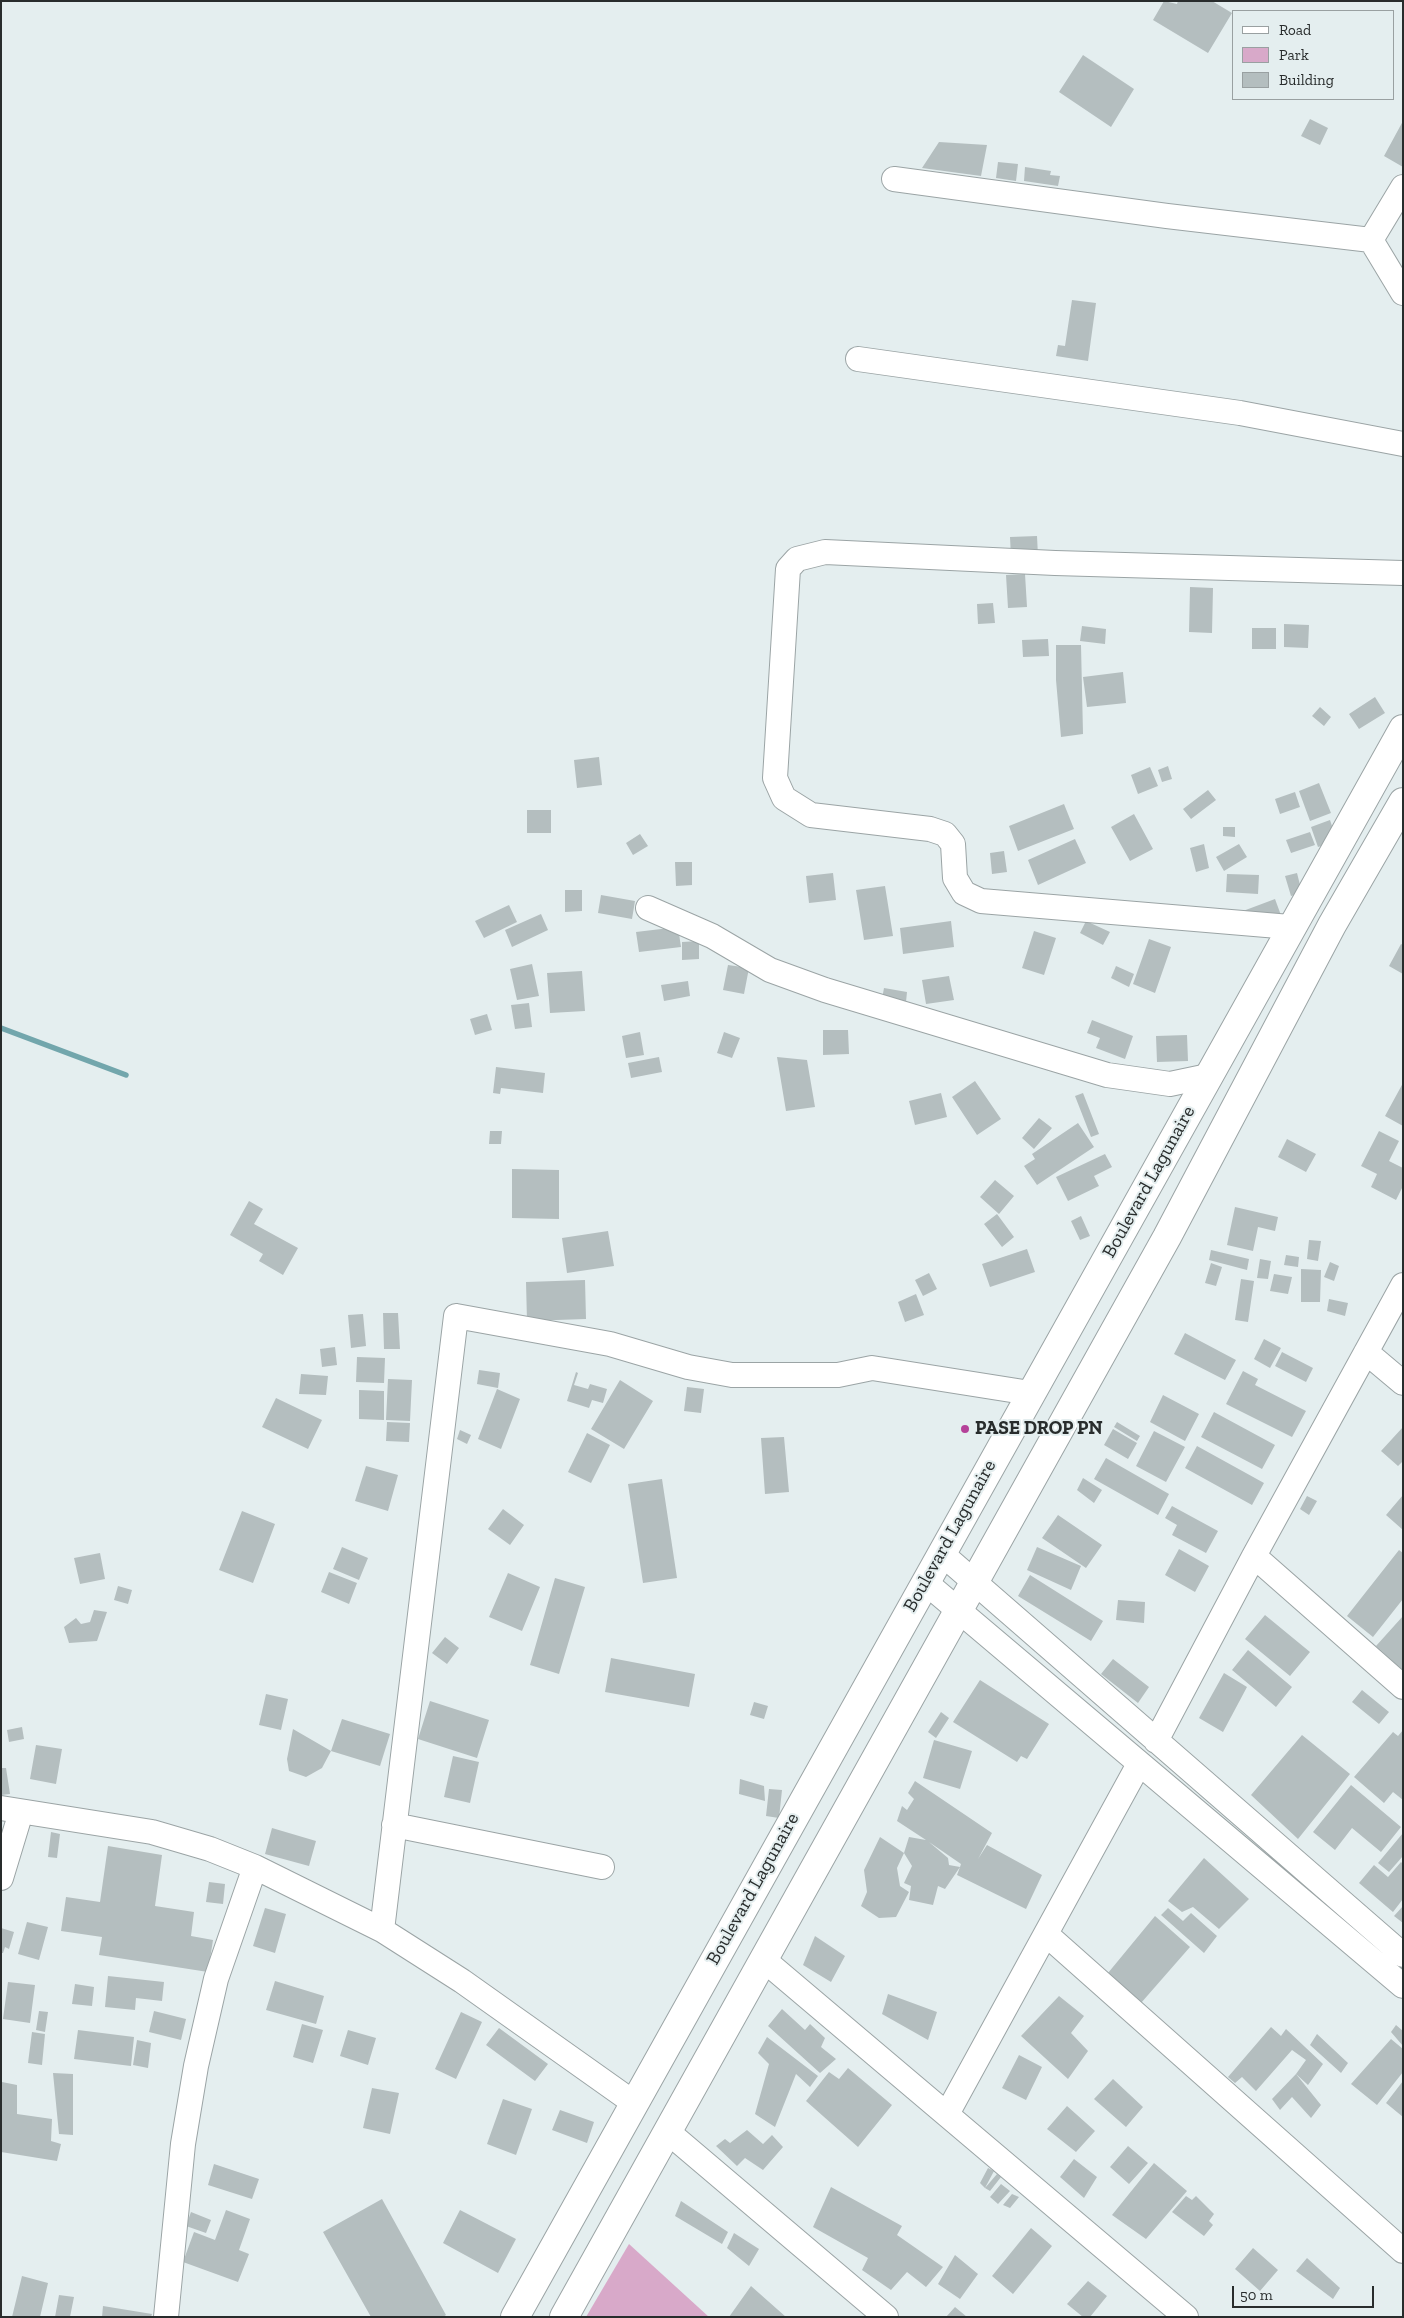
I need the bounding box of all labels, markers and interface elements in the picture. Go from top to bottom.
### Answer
legend [1232,10,1394,100]
text: Road [1279,21,1311,39]
text: Park [1279,46,1309,64]
text: Building [1279,71,1334,89]
street label: Boulevard Lagunaire [1098,1102,1200,1262]
place label: PASE DROP PN [975,1418,1103,1440]
marker: PASE DROP PN [959,1423,971,1435]
street label: Boulevard Lagunaire [899,1456,1001,1616]
street label: Boulevard Lagunaire [702,1809,804,1969]
scale bar [1234,2276,1376,2308]
text: 50 m [1240,2286,1273,2304]

